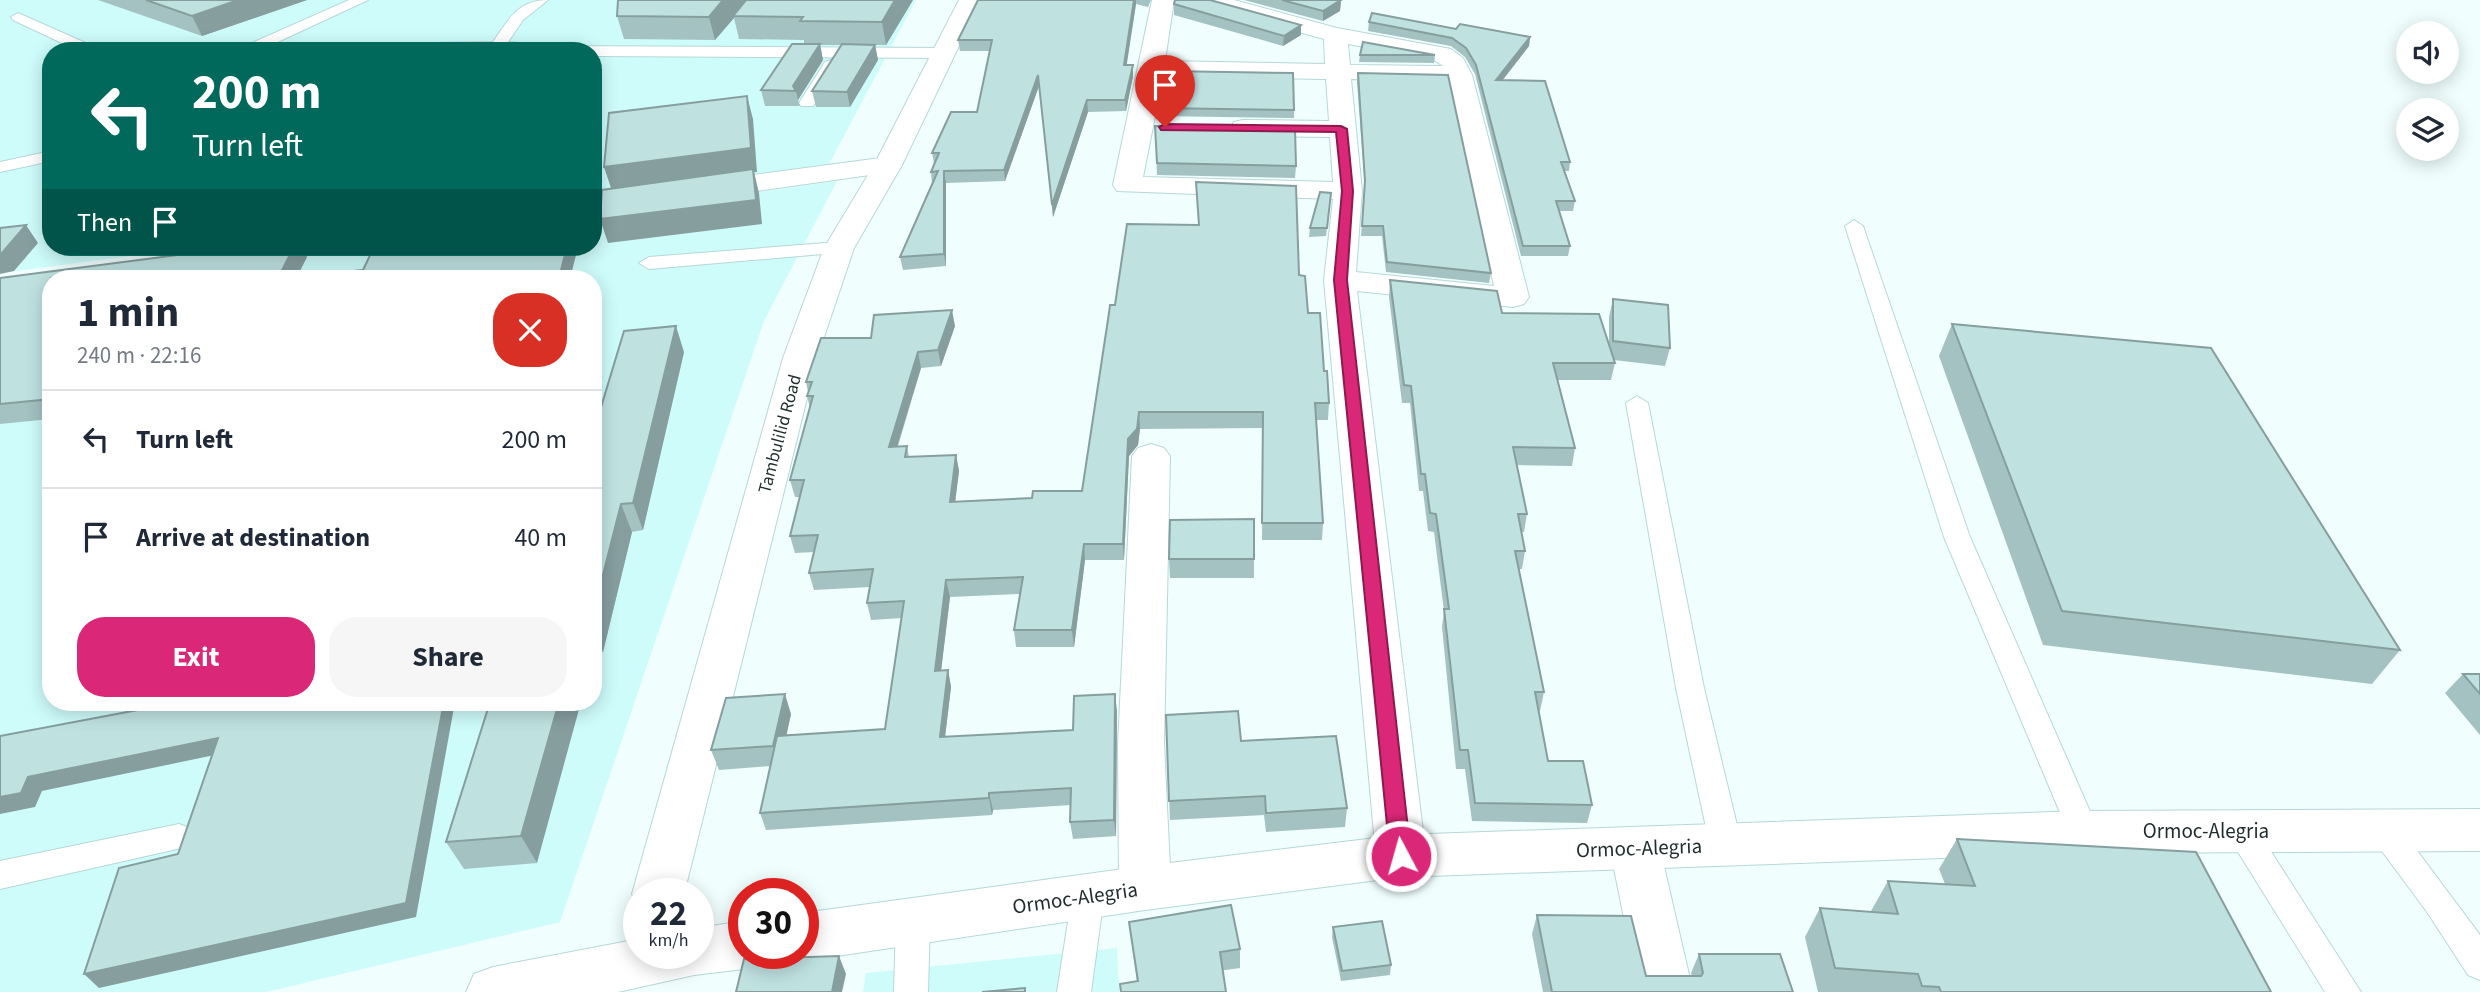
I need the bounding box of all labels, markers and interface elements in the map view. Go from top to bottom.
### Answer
map controls [2396,21,2459,161]
button: sound [2396,21,2459,84]
pin [1135,55,1195,127]
text: 200 m [192,58,321,128]
icon: arrive [1146,66,1184,104]
icon: left [77,70,168,161]
button: layers [2396,98,2459,161]
text: Turn left [192,123,303,169]
icon: arrive [146,203,184,241]
text: Then [77,204,132,241]
text: 1 min [77,283,179,343]
button: close [493,293,567,367]
text: 240 m · 22:16 [77,339,201,372]
street label: Tambulilid Road [752,372,808,496]
icon: left [77,420,115,458]
text: Turn left [136,421,233,458]
text: 200 m [501,421,567,458]
icon: arrive [77,518,115,556]
text: Arrive at destination [136,519,370,556]
text: 40 m [514,519,567,556]
button: Exit [77,617,315,697]
button: Share [329,617,567,697]
street label: Ormoc-Alegria [2143,816,2269,846]
position arrow [1364,819,1438,893]
street label: Ormoc-Alegria [1575,831,1703,865]
street label: Ormoc-Alegria [1010,874,1140,922]
speed limit sign: 30 [728,878,819,969]
text: 22 [650,889,687,939]
text: km/h [649,928,688,953]

